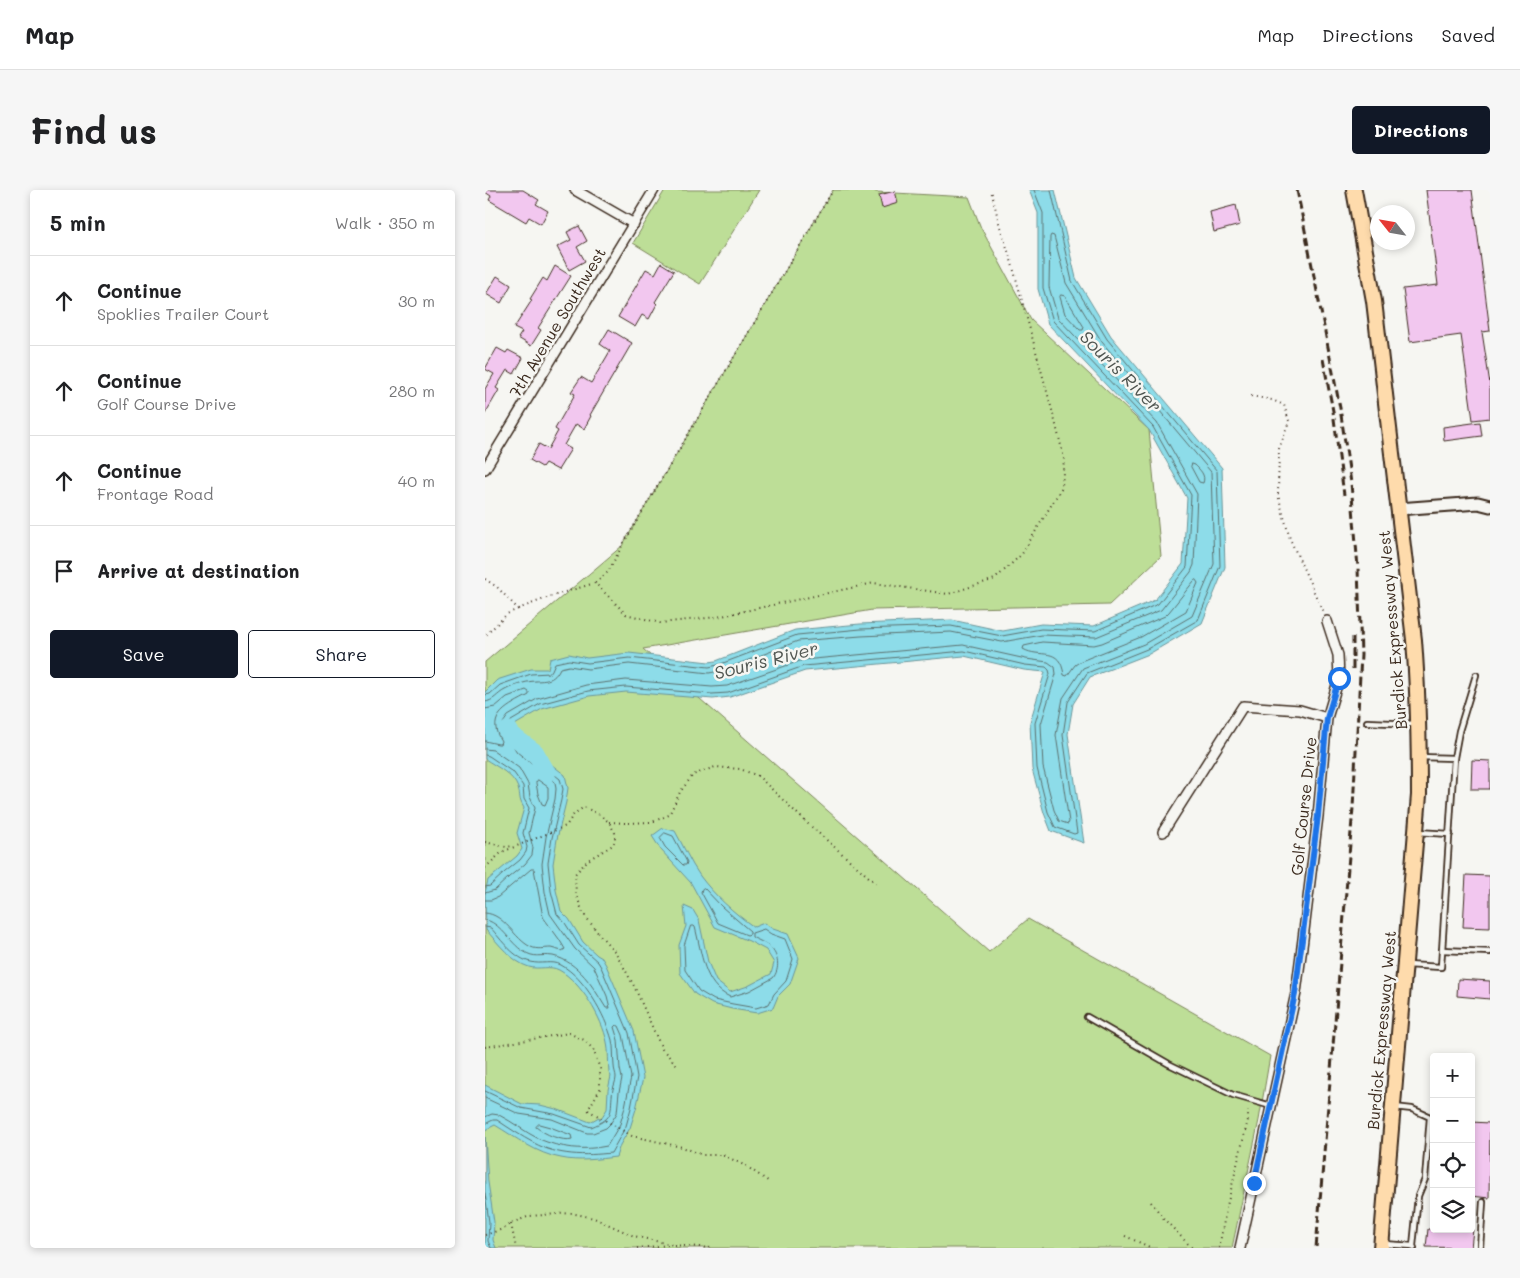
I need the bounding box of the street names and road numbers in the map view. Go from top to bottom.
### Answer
street label: 7th Avenue Southwest [504,243,610,401]
street label: Burdick Expressway West [1373,529,1411,731]
street label: Golf Course Drive [1285,736,1321,876]
street label: Burdick Expressway West [1362,929,1400,1131]

